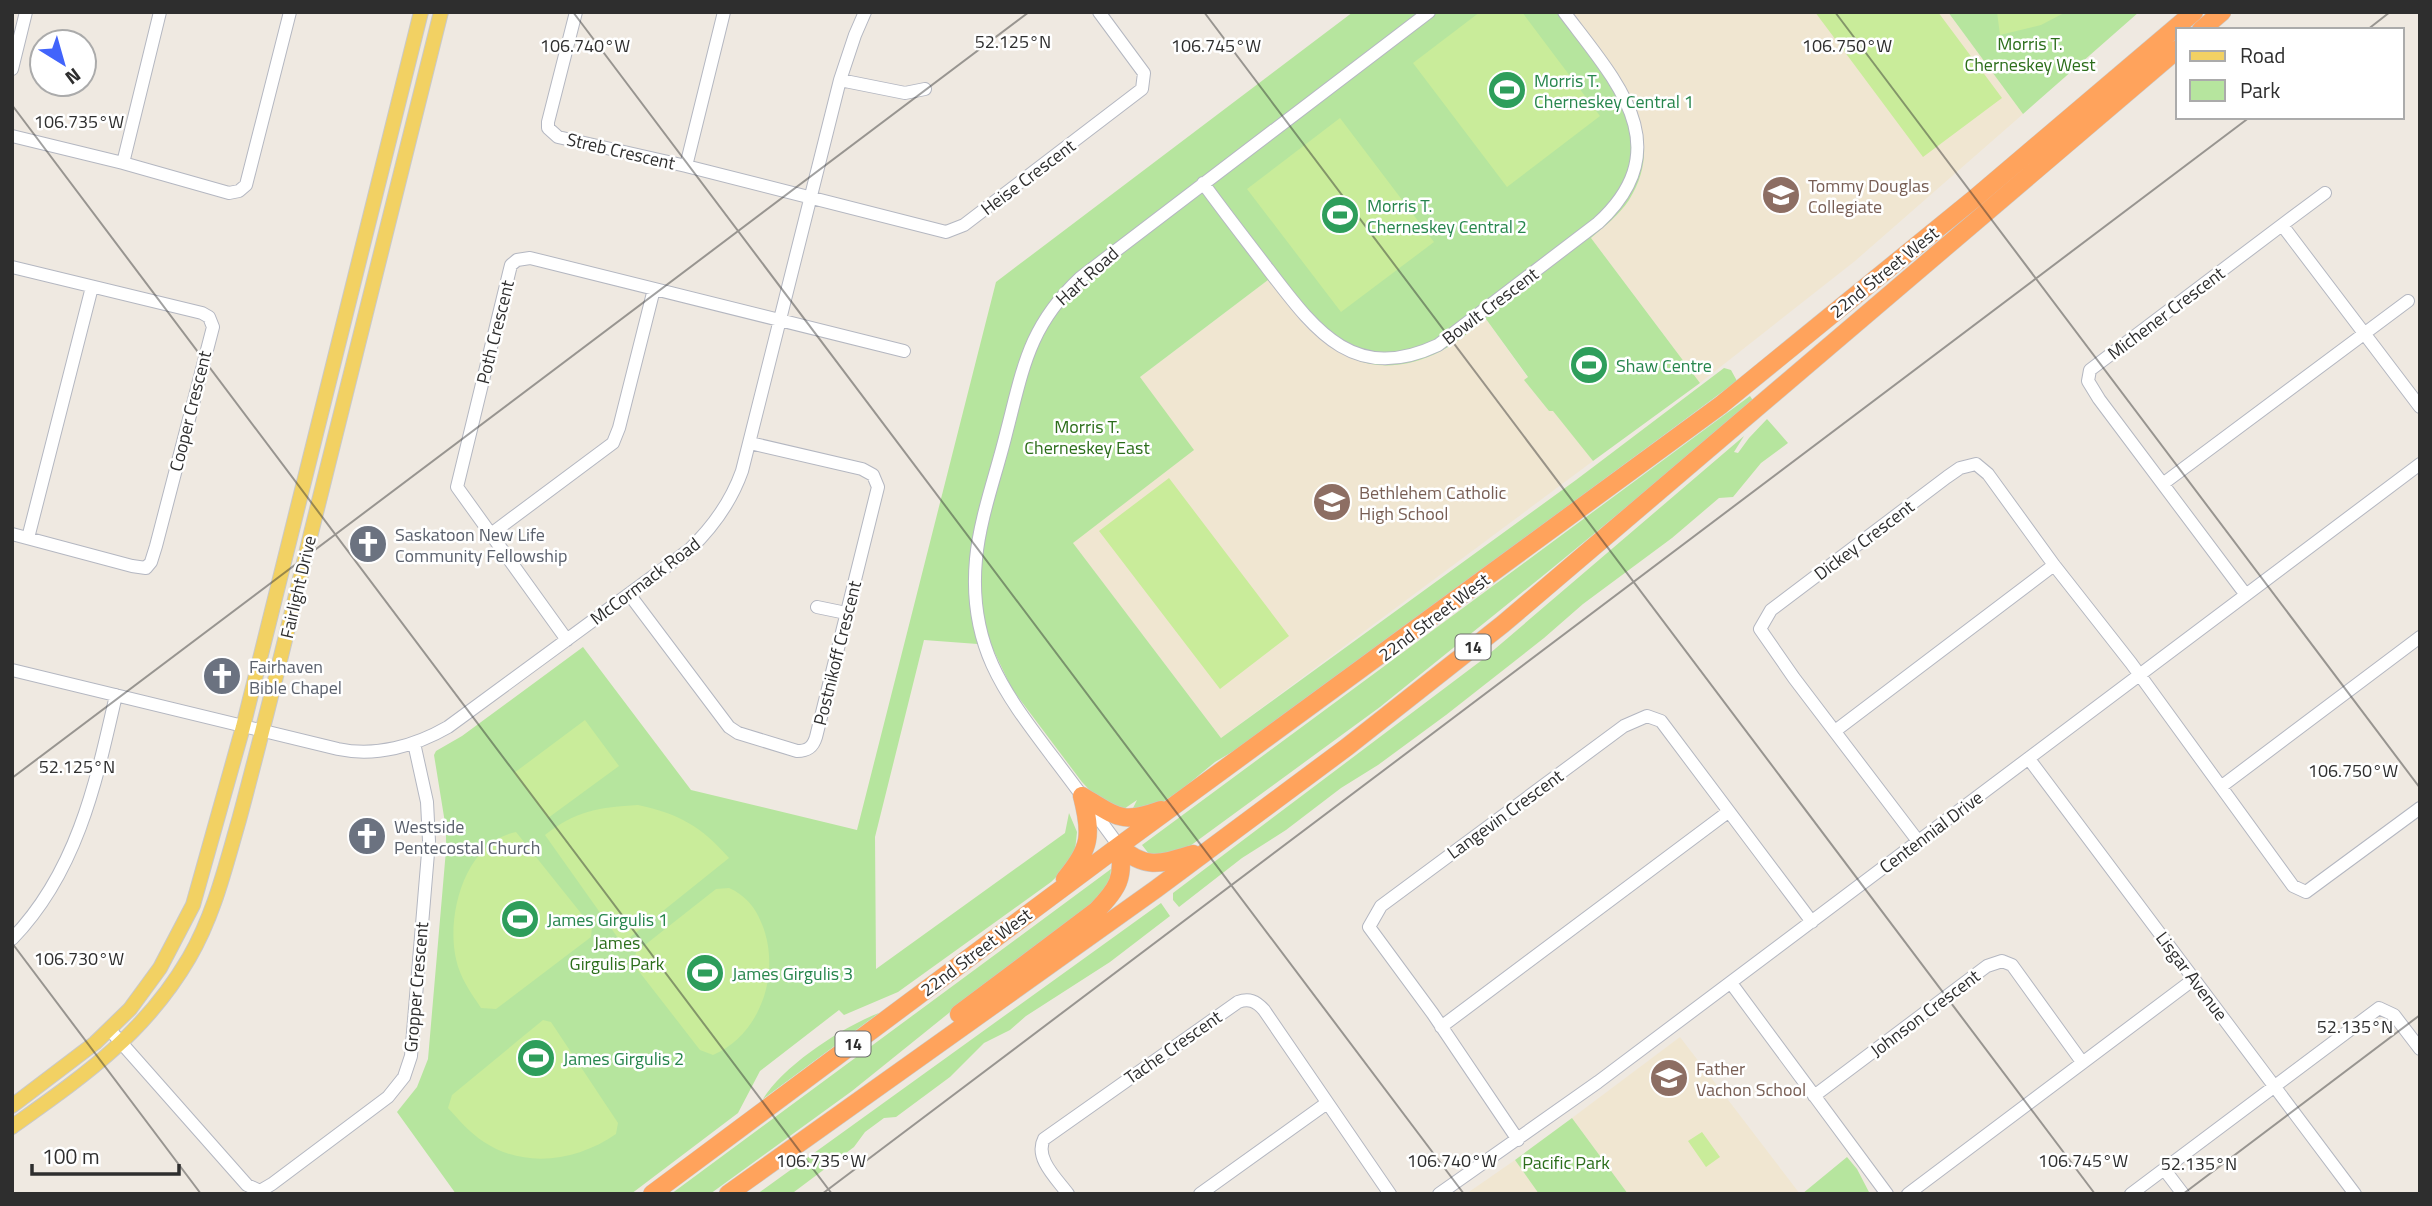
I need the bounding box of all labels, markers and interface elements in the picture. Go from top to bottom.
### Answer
north arrow [28,28,98,98]
text: 52.125°N [975,28,1051,55]
legend [2176,28,2404,119]
park label: Morris T. Cherneskey West [1964,30,2096,78]
text: 106.740°W [540,32,630,59]
text: 106.745°W [1171,32,1261,59]
text: 106.750°W [1802,32,1892,59]
text: Road [2240,39,2285,71]
text: N [60,61,88,93]
place label: Morris T. Cherneskey Central 1 [1534,67,1694,115]
sports icon: Morris T. Cherneskey Central 1 [1486,69,1528,111]
text: Park [2240,74,2280,106]
text: 106.735°W [34,108,124,135]
street label: Streb Crescent [564,125,679,177]
street label: Heise Crescent [975,132,1082,222]
place label: Tommy Douglas Collegiate [1808,172,1929,220]
school or university icon: Tommy Douglas Collegiate [1760,174,1802,216]
place label: Morris T. Cherneskey Central 2 [1367,192,1527,240]
sports icon: Morris T. Cherneskey Central 2 [1319,194,1361,236]
street label: 22nd Street West [1824,219,1945,324]
street label: Hart Road [1049,240,1125,312]
street label: Bowlt Crescent [1436,260,1544,351]
street label: Michener Crescent [2102,260,2231,366]
street label: Poth Crescent [469,277,521,387]
sports icon: Shaw Centre [1568,344,1610,386]
street label: Cooper Crescent [162,347,218,474]
place label: Shaw Centre [1616,352,1712,379]
park label: Morris T. Cherneskey East [1024,413,1150,461]
place label: Bethlehem Catholic High School [1359,479,1507,527]
school or university icon: Bethlehem Catholic High School [1311,481,1353,523]
street label: Dickey Crescent [1808,493,1920,587]
place label: Saskatoon New Life Community Fellowship [395,521,567,569]
church icon: Saskatoon New Life Community Fellowship [347,523,389,565]
street label: McCormack Road [584,531,706,631]
street label: Fairlight Drive [273,533,323,641]
street label: 22nd Street West [1373,566,1496,668]
street label: Postnikoff Crescent [806,577,868,728]
road number: 14 [1456,634,1490,660]
place label: Fairhaven Bible Chapel [249,653,342,701]
church icon: Fairhaven Bible Chapel [201,655,243,697]
text: 52.125°N [39,753,115,780]
text: 106.750°W [2308,757,2398,784]
street label: Langevin Crescent [1441,762,1569,865]
street label: Centennial Drive [1874,784,1988,880]
place label: Westside Pentecostal Church [394,813,540,861]
church icon: Westside Pentecostal Church [346,815,388,857]
sports icon: James Girgulis 1 [499,898,541,940]
street label: 22nd Street West [915,901,1038,1003]
place label: James Girgulis 1 [547,906,668,933]
street label: Gropper Crescent [397,920,435,1053]
street label: Lisgar Avenue [2149,926,2235,1026]
park label: James Girgulis Park [570,929,665,977]
text: 106.730°W [34,945,124,972]
sports icon: James Girgulis 3 [684,952,726,994]
place label: James Girgulis 3 [732,960,853,987]
street label: Johnson Crescent [1864,962,1986,1063]
street label: Tache Crescent [1119,1003,1228,1091]
text: 52.135°N [2317,1013,2393,1040]
road number: 14 [836,1032,870,1056]
sports icon: James Girgulis 2 [515,1037,557,1079]
place label: James Girgulis 2 [563,1045,684,1072]
place label: Father Vachon School [1696,1055,1806,1103]
school or university icon: Father Vachon School [1648,1057,1690,1099]
scale bar [32,1132,178,1176]
text: 100 m [42,1140,99,1172]
text: 106.735°W [776,1147,866,1174]
text: 106.740°W [1407,1147,1497,1174]
text: 106.745°W [2038,1147,2128,1174]
park label: Pacific Park [1522,1149,1610,1176]
text: 52.135°N [2161,1150,2237,1177]

